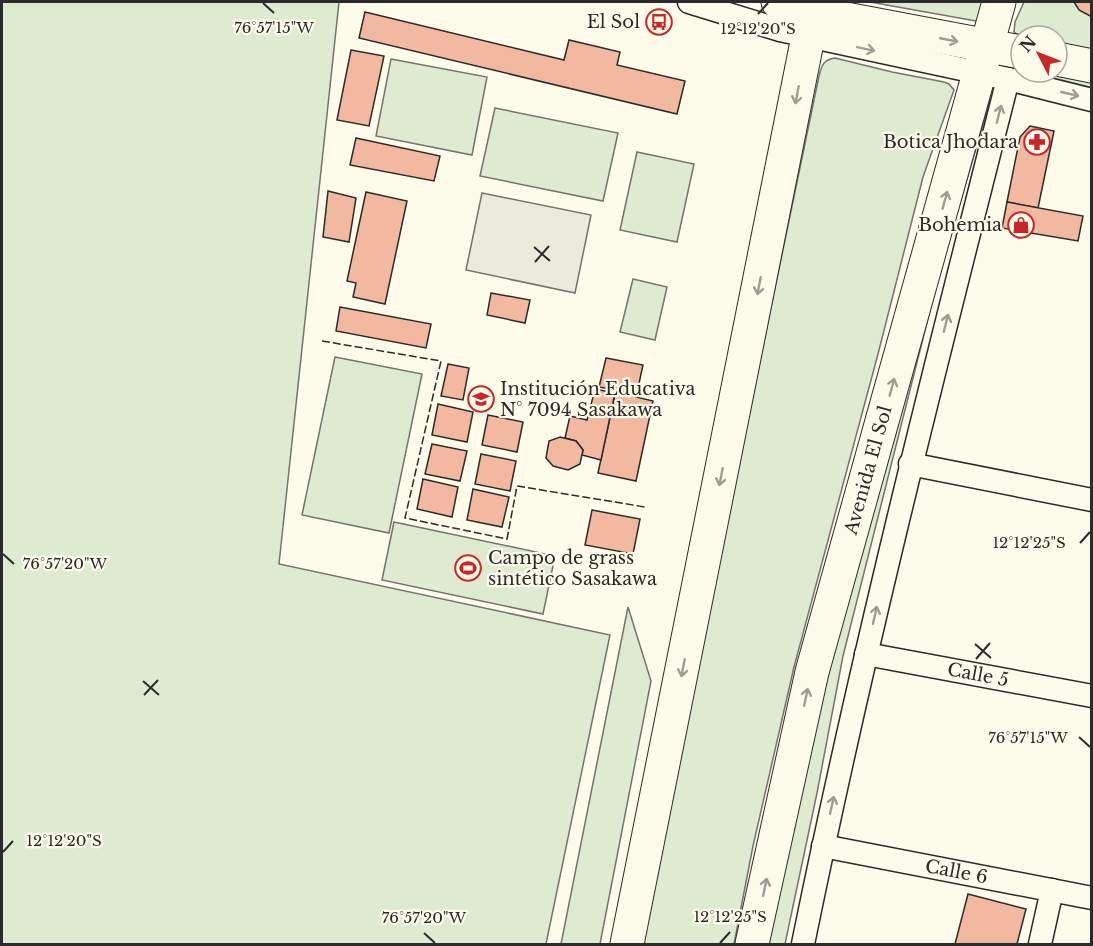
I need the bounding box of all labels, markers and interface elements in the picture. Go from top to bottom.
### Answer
bus stop icon: El Sol [644,7,674,37]
place label: El Sol [587,11,640,33]
text: 76°57'15"W [234,18,314,37]
text: 12°12'20"S [720,19,796,38]
north arrow [1009,24,1069,84]
text: N [1015,32,1040,56]
one-way arrow [939,35,959,46]
one-way arrow [856,44,875,56]
one-way arrow [791,84,802,104]
one-way arrow [1060,89,1079,101]
one-way arrow [994,105,1005,124]
pharmacy icon: Botica Jhodara [1022,127,1052,157]
place label: Botica Jhodara [883,131,1018,153]
one-way arrow [939,191,951,210]
shop icon: Bohemia [1006,210,1036,240]
place label: Bohemia [918,214,1002,236]
one-way arrow [753,275,764,295]
one-way arrow [940,314,952,333]
place label: Institución Educativa N° 7094 Sasakawa [500,378,696,421]
one-way arrow [887,378,898,397]
school or university icon: Institución Educativa N° 7094 Sasakawa [466,384,496,414]
street label: Avenida El Sol [840,403,897,538]
one-way arrow [715,467,726,486]
text: 12°12'25"S [992,533,1066,552]
place label: Campo de grass sintético Sasakawa [488,547,657,590]
sports icon: Campo de grass sintético Sasakawa [453,553,483,583]
text: 76°57'20"W [23,554,108,573]
one-way arrow [870,606,881,625]
street label: Calle 5 [946,658,1011,691]
one-way arrow [676,659,688,678]
one-way arrow [801,688,812,707]
text: 76°57'15"W [988,728,1068,747]
one-way arrow [827,796,838,815]
text: 12°12'20"S [26,831,102,850]
street label: Calle 6 [923,855,990,889]
one-way arrow [759,878,771,897]
text: 12°12'25"S [693,907,767,926]
text: 76°57'20"W [382,908,467,927]

